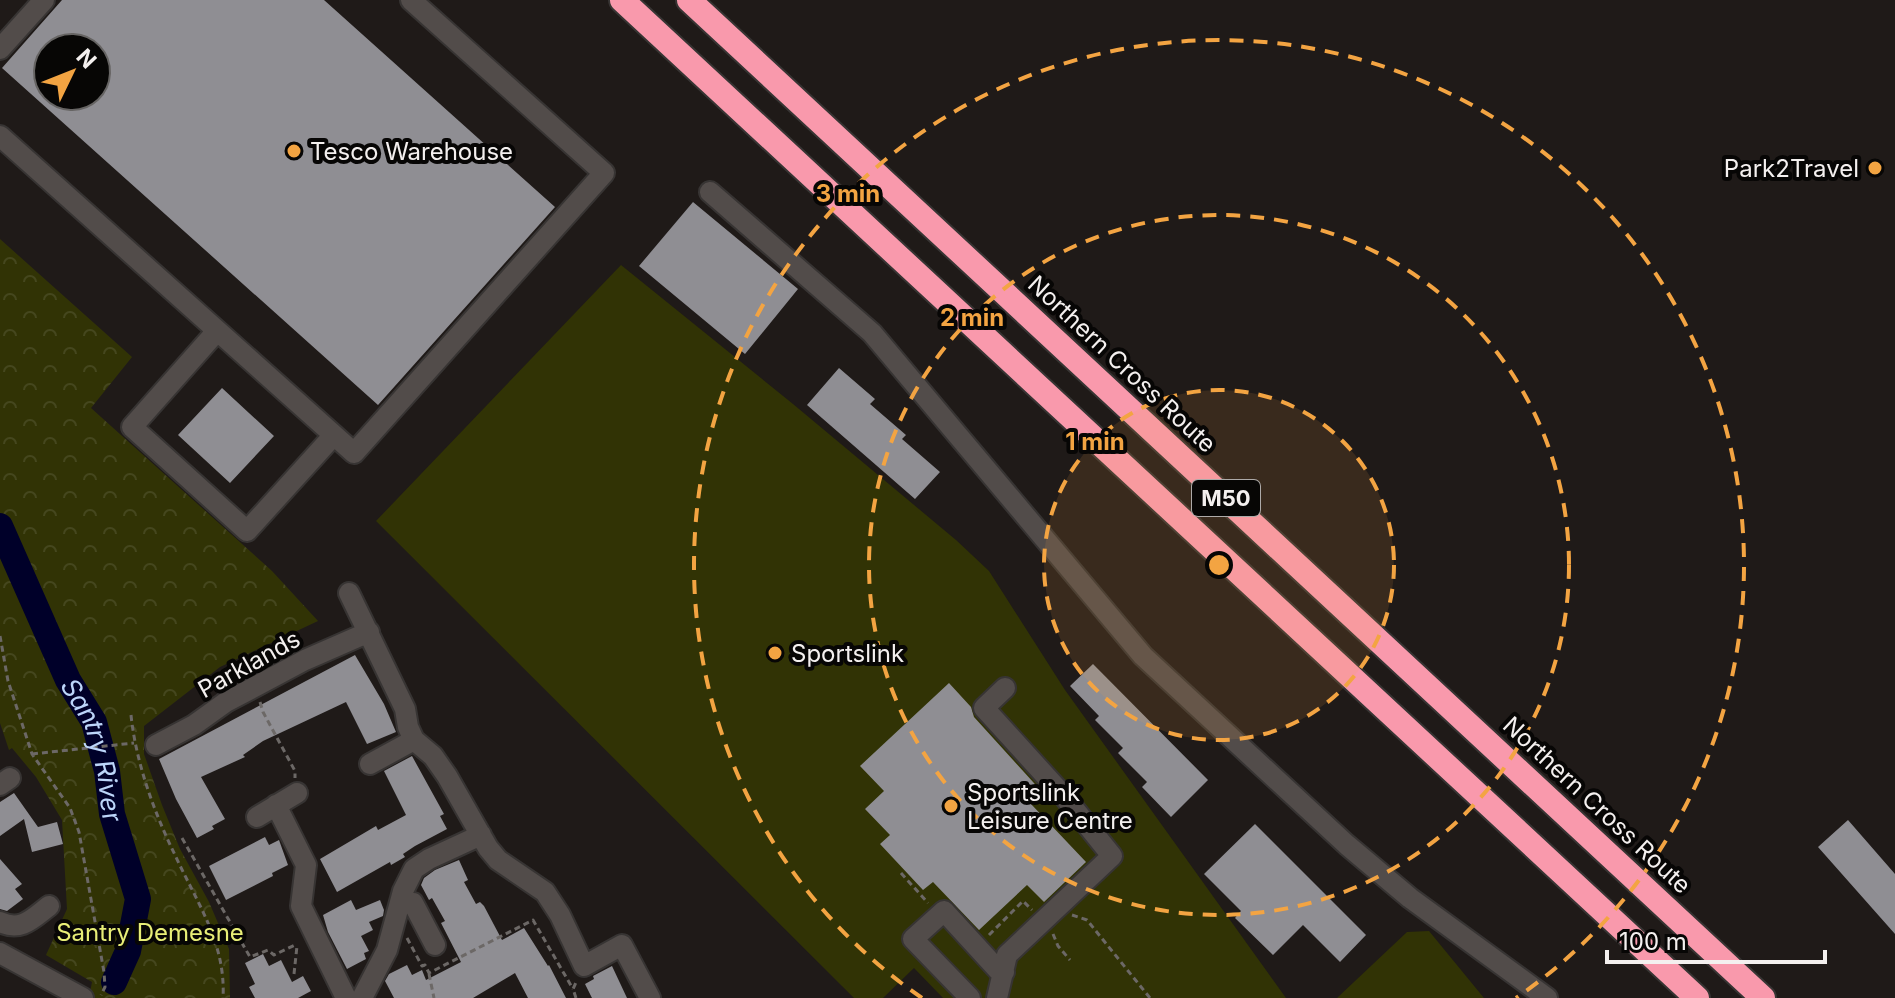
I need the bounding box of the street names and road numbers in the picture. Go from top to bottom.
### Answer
street label: Northern Cross Route [1022,269,1222,459]
road number: M50 [1192,480,1260,516]
street label: Parklands [193,624,305,704]
street label: Northern Cross Route [1497,710,1697,900]

